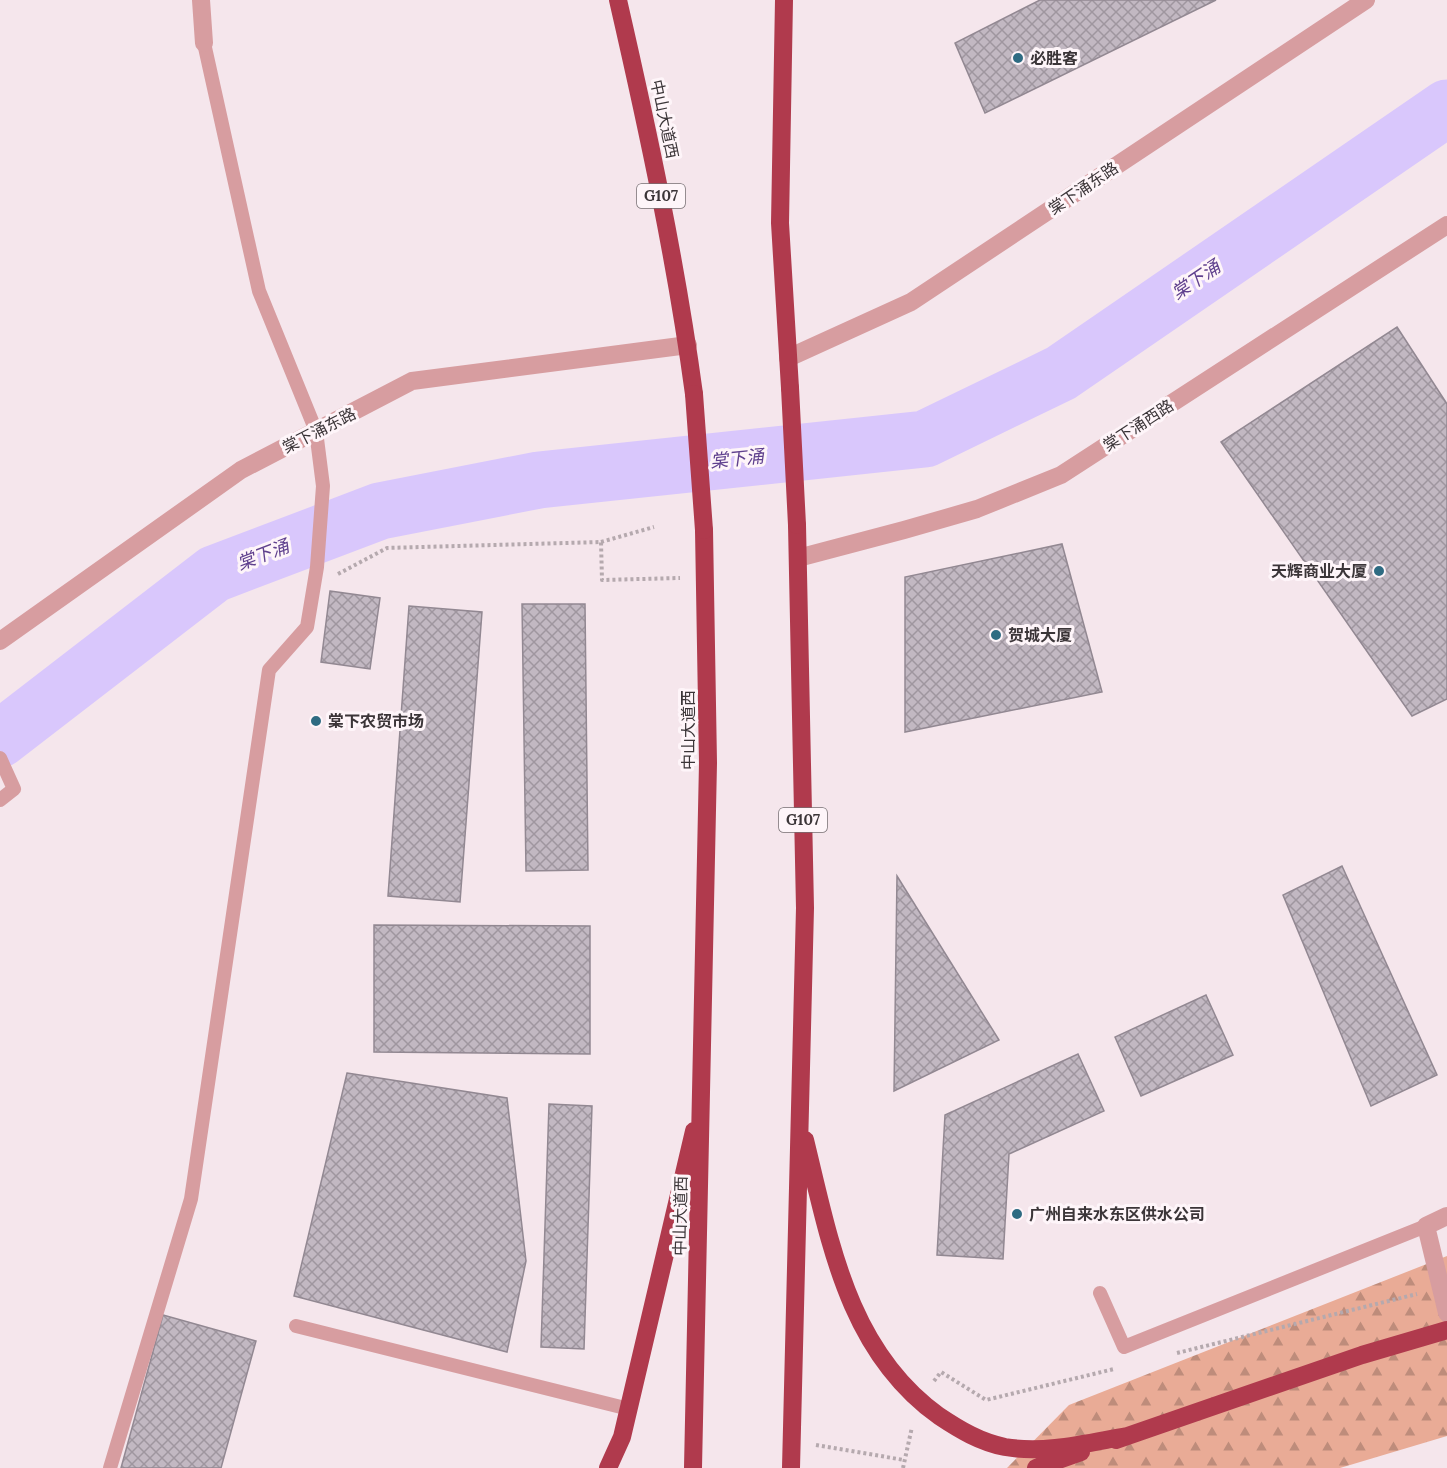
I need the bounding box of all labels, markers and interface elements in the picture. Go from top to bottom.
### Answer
place label: 必胜客 [1030,48,1078,68]
marker: 必胜客 [1011,51,1025,65]
street label: 中山大道西 [647,78,683,160]
street label: 棠下涌东路 [1044,157,1122,219]
road number: G107 [637,184,685,208]
water label: 棠下涌 [1167,254,1226,304]
street label: 棠下涌西路 [1099,395,1177,455]
street label: 棠下涌东路 [279,403,359,457]
water label: 棠下涌 [709,444,767,473]
water label: 棠下涌 [233,533,294,575]
place label: 天辉商业大厦 [1271,561,1367,581]
marker: 天辉商业大厦 [1372,564,1386,578]
place label: 贺城大厦 [1008,625,1072,645]
marker: 贺城大厦 [989,628,1003,642]
street label: 中山大道西 [678,690,698,770]
place label: 棠下农贸市场 [328,711,424,731]
marker: 棠下农贸市场 [309,714,323,728]
road number: G107 [779,808,827,832]
street label: 中山大道西 [669,1176,691,1256]
place label: 广州自来水东区供水公司 [1029,1204,1205,1224]
marker: 广州自来水东区供水公司 [1010,1207,1024,1221]

